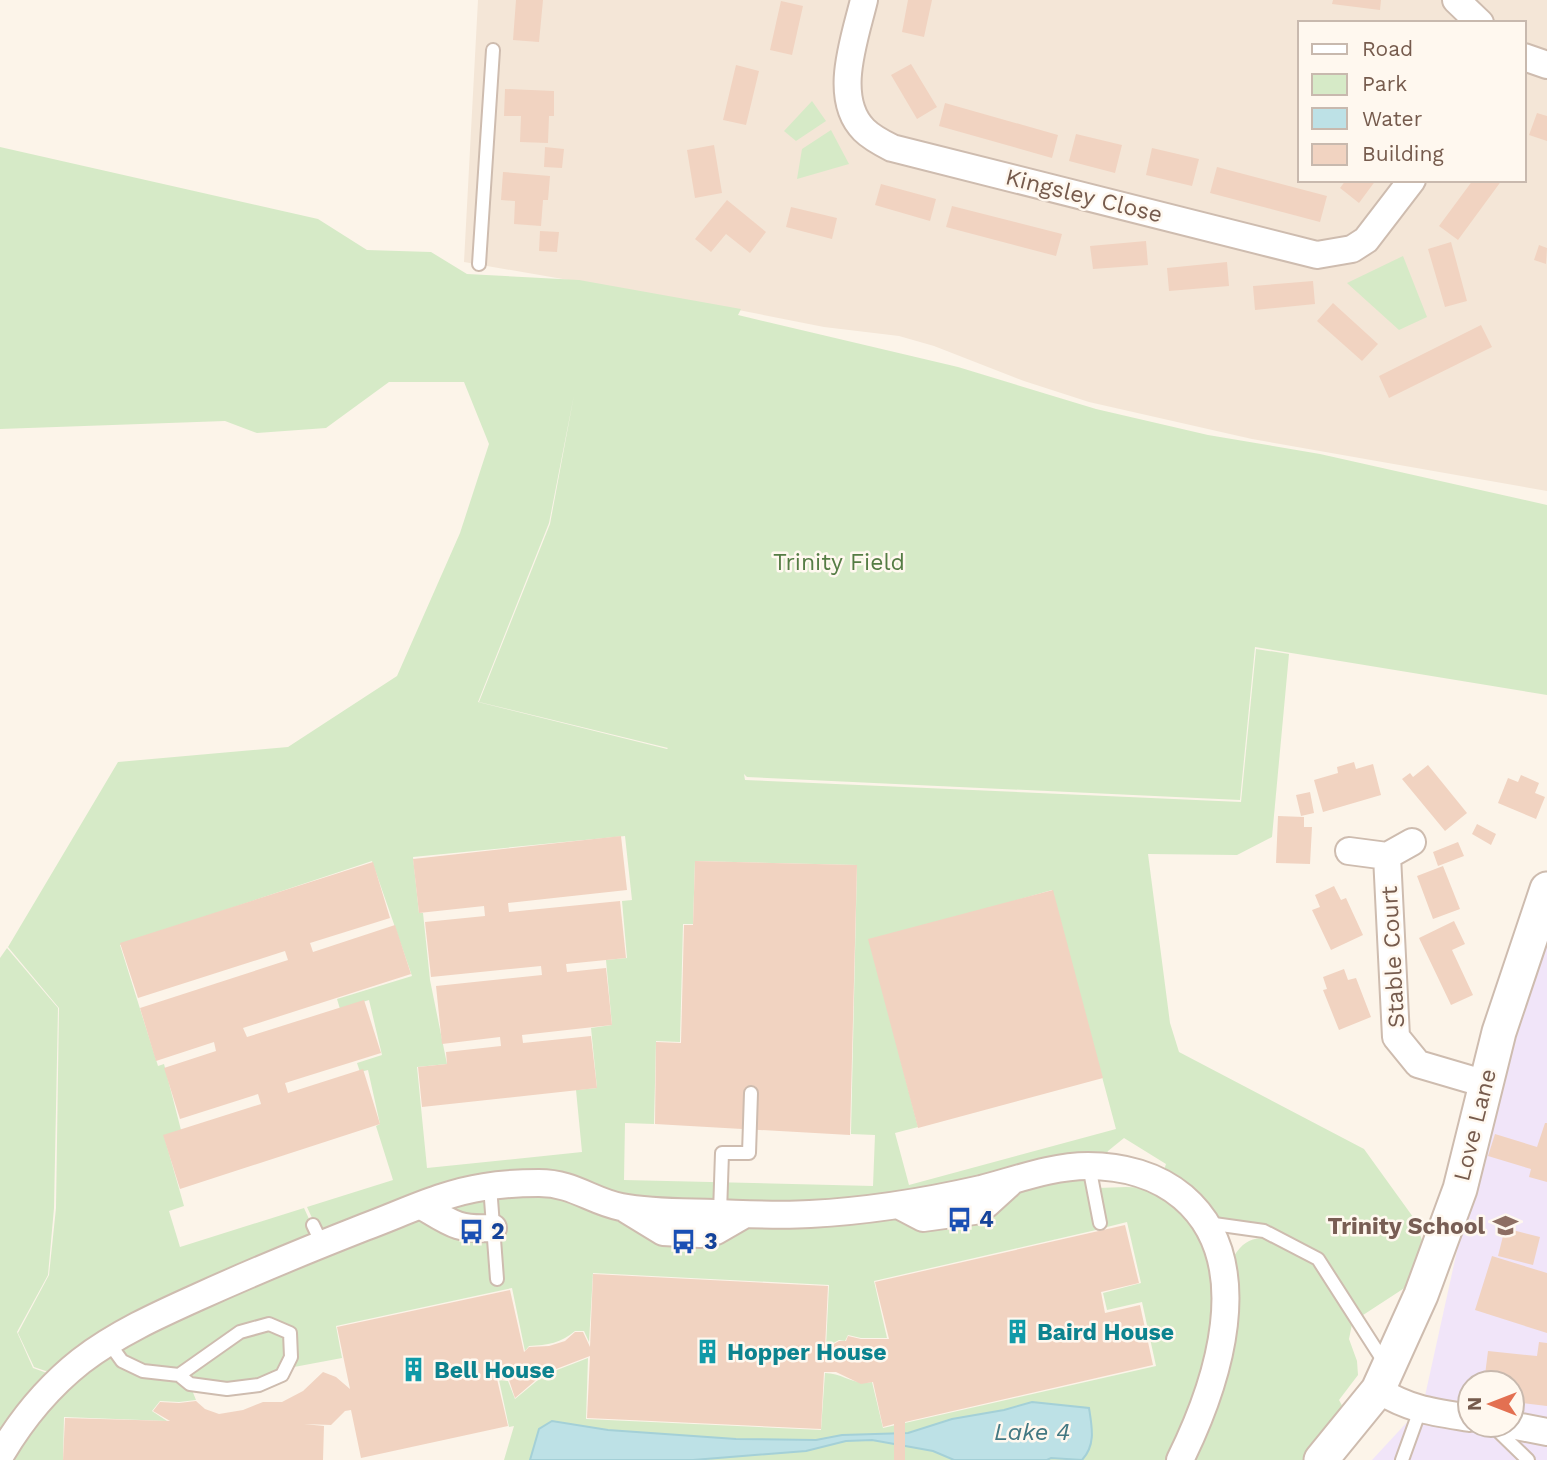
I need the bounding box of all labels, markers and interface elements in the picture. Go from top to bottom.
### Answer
legend [1298,21,1526,182]
text: Road [1362,36,1413,61]
text: Park [1362,71,1407,96]
text: Water [1362,106,1423,131]
text: Building [1362,141,1444,166]
street label: Kingsley Close [1003,163,1165,229]
park label: Trinity Field [773,549,905,576]
street label: Stable Court [1376,885,1410,1029]
street label: Love Lane [1448,1066,1502,1184]
bus stop icon: 4 [945,1205,973,1233]
place label: 4 [979,1206,994,1233]
school or university icon: Trinity School [1491,1212,1519,1240]
place label: Trinity School [1328,1213,1485,1240]
bus stop icon: 2 [457,1217,485,1245]
place label: 2 [491,1218,505,1245]
bus stop icon: 3 [670,1227,698,1255]
place label: 3 [704,1228,718,1255]
building icon: Baird House [1003,1318,1031,1346]
place label: Baird House [1037,1319,1174,1346]
building icon: Hopper House [693,1338,721,1366]
place label: Hopper House [727,1339,887,1366]
building icon: Bell House [400,1356,428,1384]
place label: Bell House [434,1357,555,1384]
north arrow [1456,1369,1526,1439]
text: N [1463,1397,1486,1411]
water label: Lake 4 [994,1418,1070,1446]

